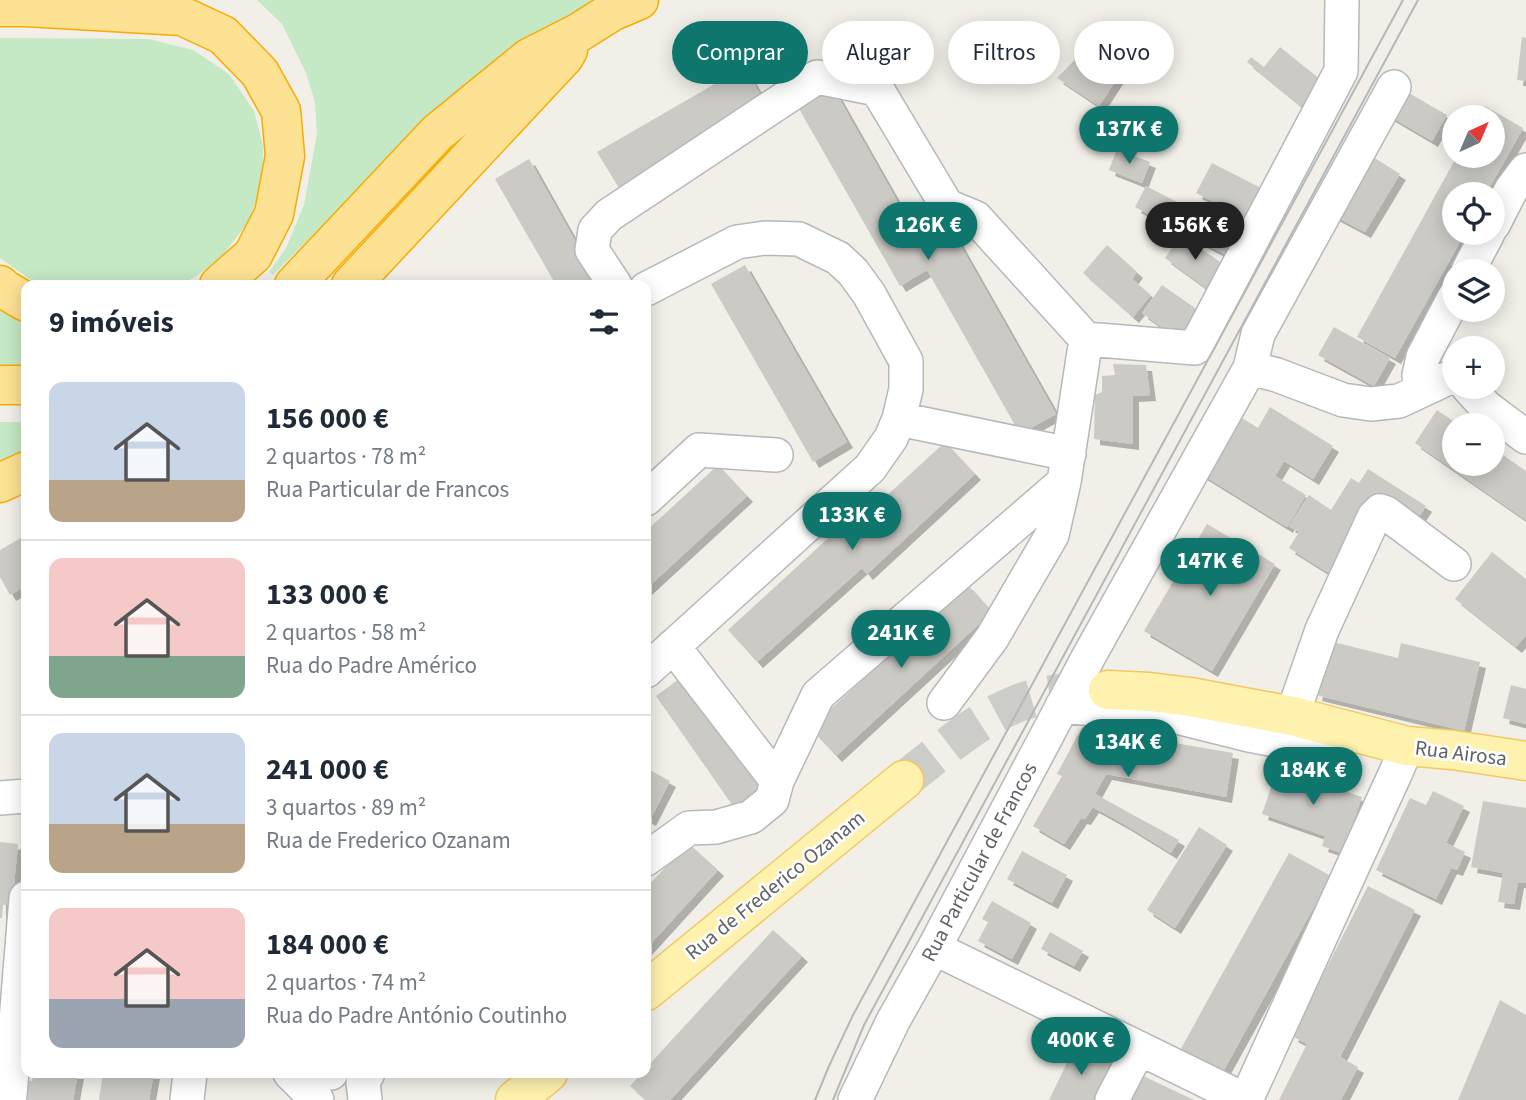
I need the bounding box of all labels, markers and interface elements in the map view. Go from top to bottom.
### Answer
chip: Comprar [672,21,808,84]
chip: Alugar [822,21,934,84]
chip: Filtros [948,21,1060,84]
chip: Novo [1074,21,1174,84]
north arrow [1442,105,1505,168]
map controls [1442,105,1505,476]
pin: 137K € [1072,106,1186,166]
text: 137K € [1095,112,1163,145]
button: locate [1442,182,1505,245]
pin: 126K € [871,202,985,262]
pin: 156K € [1138,202,1252,262]
text: 126K € [894,208,962,241]
text: 156K € [1161,208,1229,241]
button: layers [1442,259,1505,322]
text: 9 imóveis [49,301,174,344]
icon: filters [585,303,623,341]
button: + [1442,336,1505,399]
text: 156 000 € [266,397,389,440]
icon: home [105,410,189,494]
button: − [1442,413,1505,476]
text: 2 quartos · 78 m² [266,440,426,473]
text: Rua Particular de Francos [266,473,509,506]
pin: 133K € [795,492,909,552]
text: 133K € [818,498,886,531]
pin: 147K € [1153,538,1267,598]
text: 147K € [1176,544,1244,577]
text: 133 000 € [266,573,389,616]
icon: home [105,586,189,670]
pin: 241K € [844,610,958,670]
text: 2 quartos · 58 m² [266,616,426,649]
text: 241K € [867,616,935,649]
text: Rua do Padre Américo [266,649,477,682]
pin: 134K € [1071,720,1185,779]
text: 134K € [1094,725,1162,758]
street label: Rua Airosa [1413,732,1509,774]
text: 241 000 € [266,748,389,791]
pin: 184K € [1256,748,1370,807]
text: 184K € [1279,753,1347,786]
street label: Rua Particular de Francos [914,757,1044,967]
icon: home [105,761,189,845]
text: 3 quartos · 89 m² [266,791,426,824]
street label: Rua de Frederico Ozanam [679,803,871,967]
text: Rua de Frederico Ozanam [266,824,511,857]
text: 184 000 € [266,923,389,966]
icon: home [105,936,189,1020]
text: 2 quartos · 74 m² [266,966,426,999]
text: Rua do Padre António Coutinho [266,999,567,1032]
pin: 400K € [1024,1018,1138,1077]
text: 400K € [1047,1023,1115,1056]

